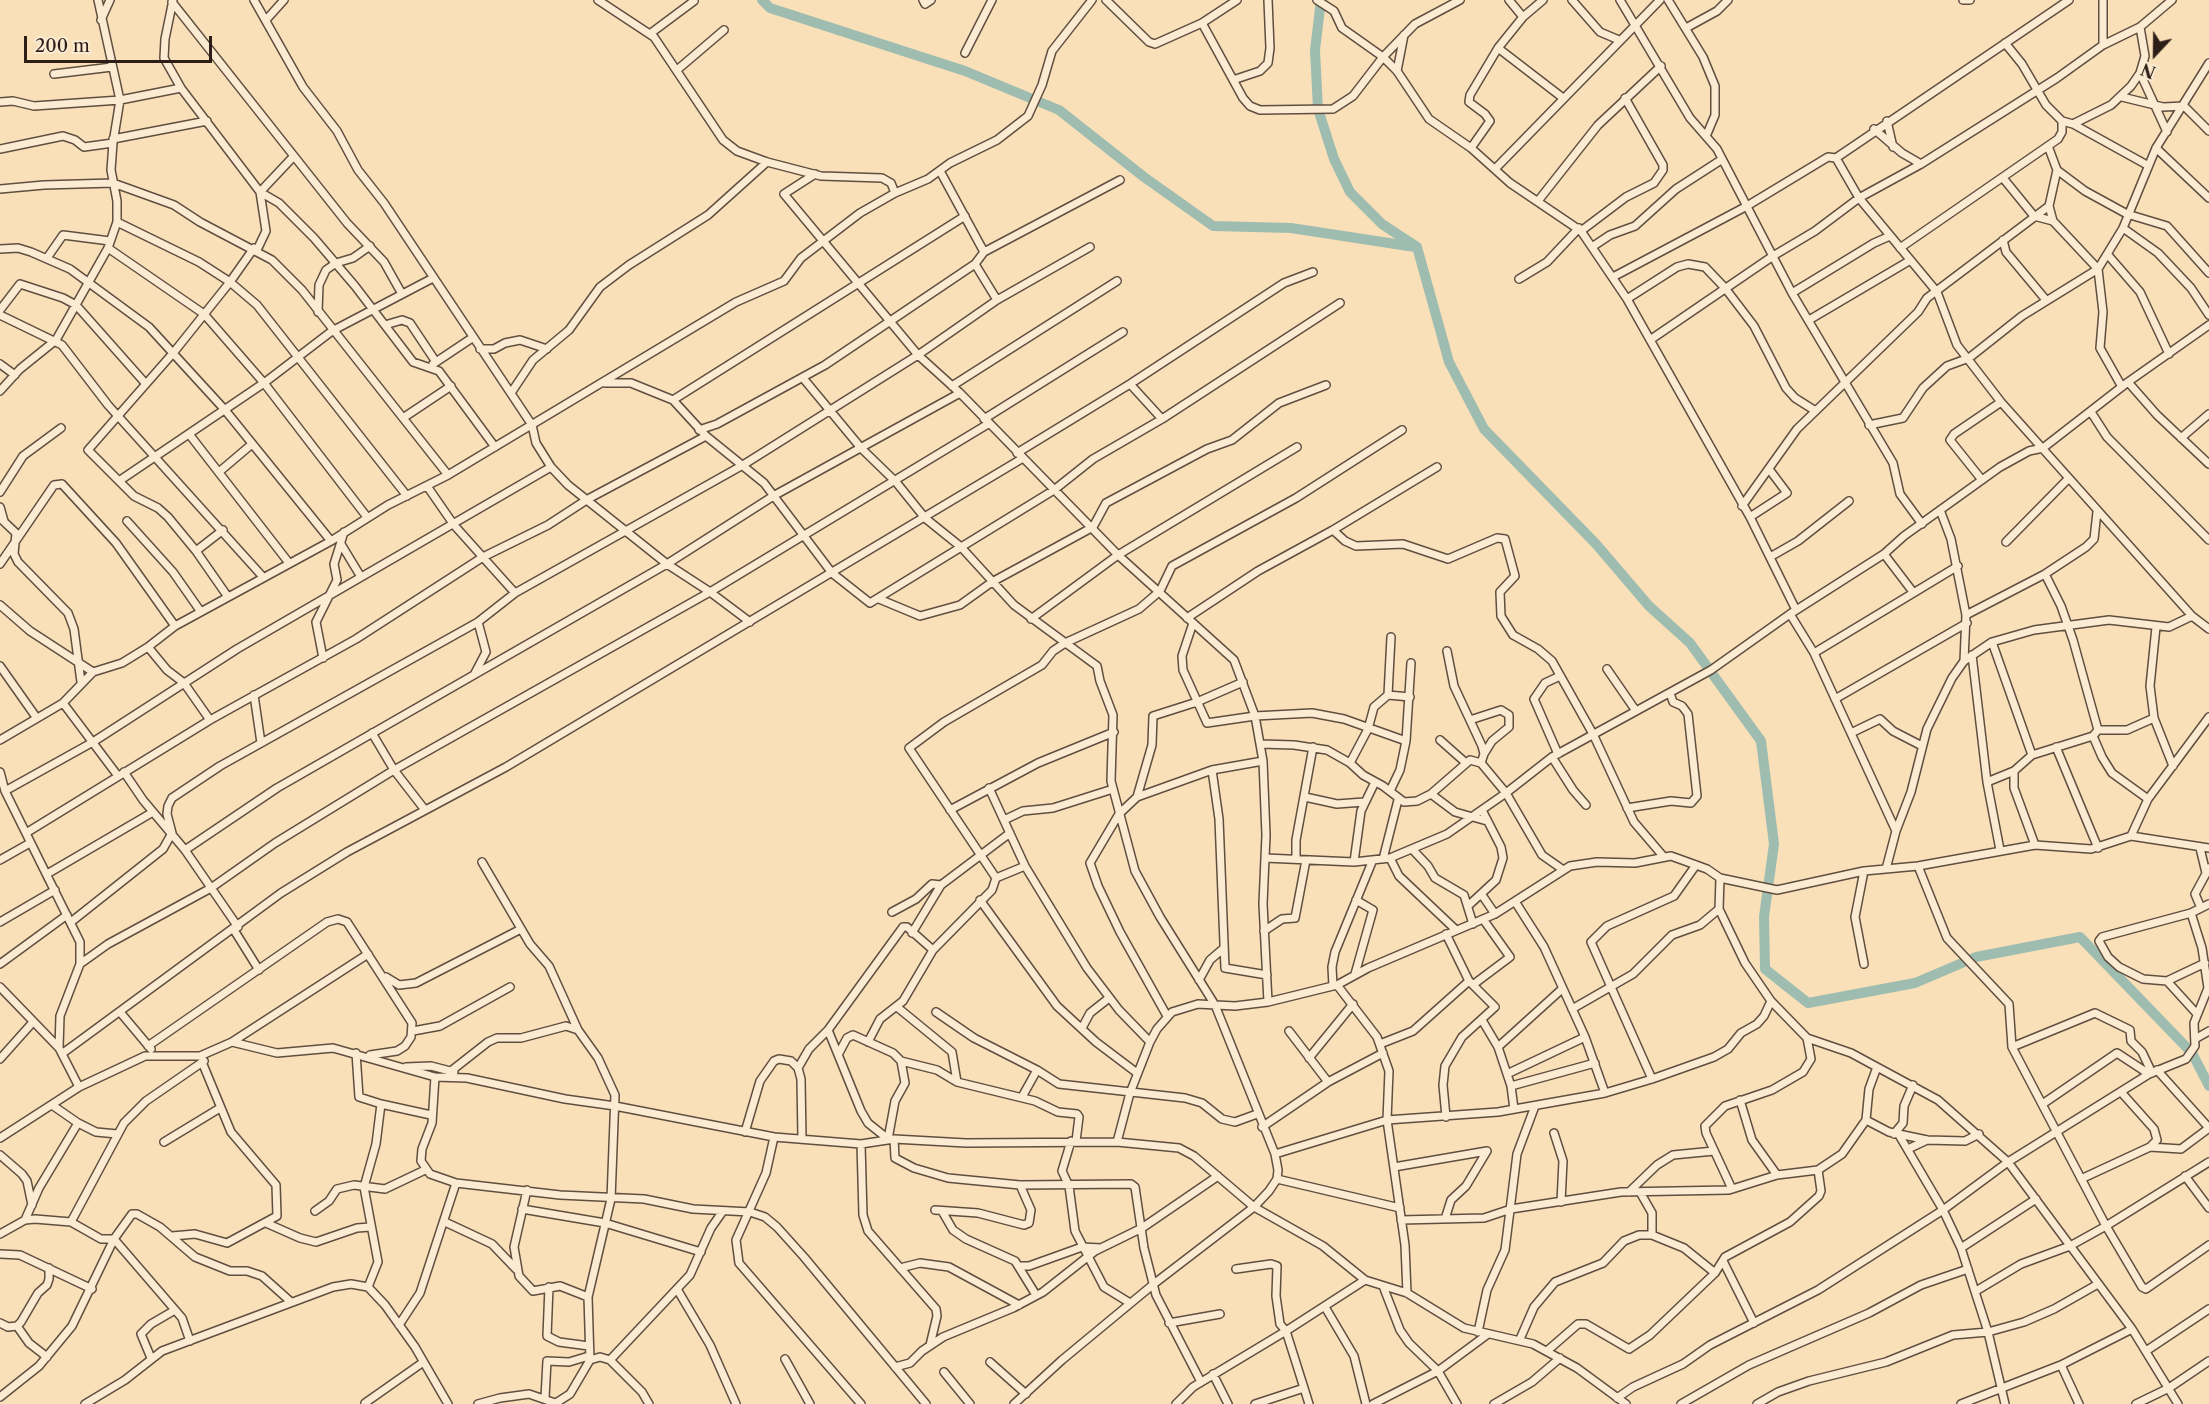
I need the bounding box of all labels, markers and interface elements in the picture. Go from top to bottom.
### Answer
scale bar [27,24,214,62]
north arrow [2125,24,2185,84]
text: 200 m [35,35,90,57]
text: N [2138,59,2158,83]

